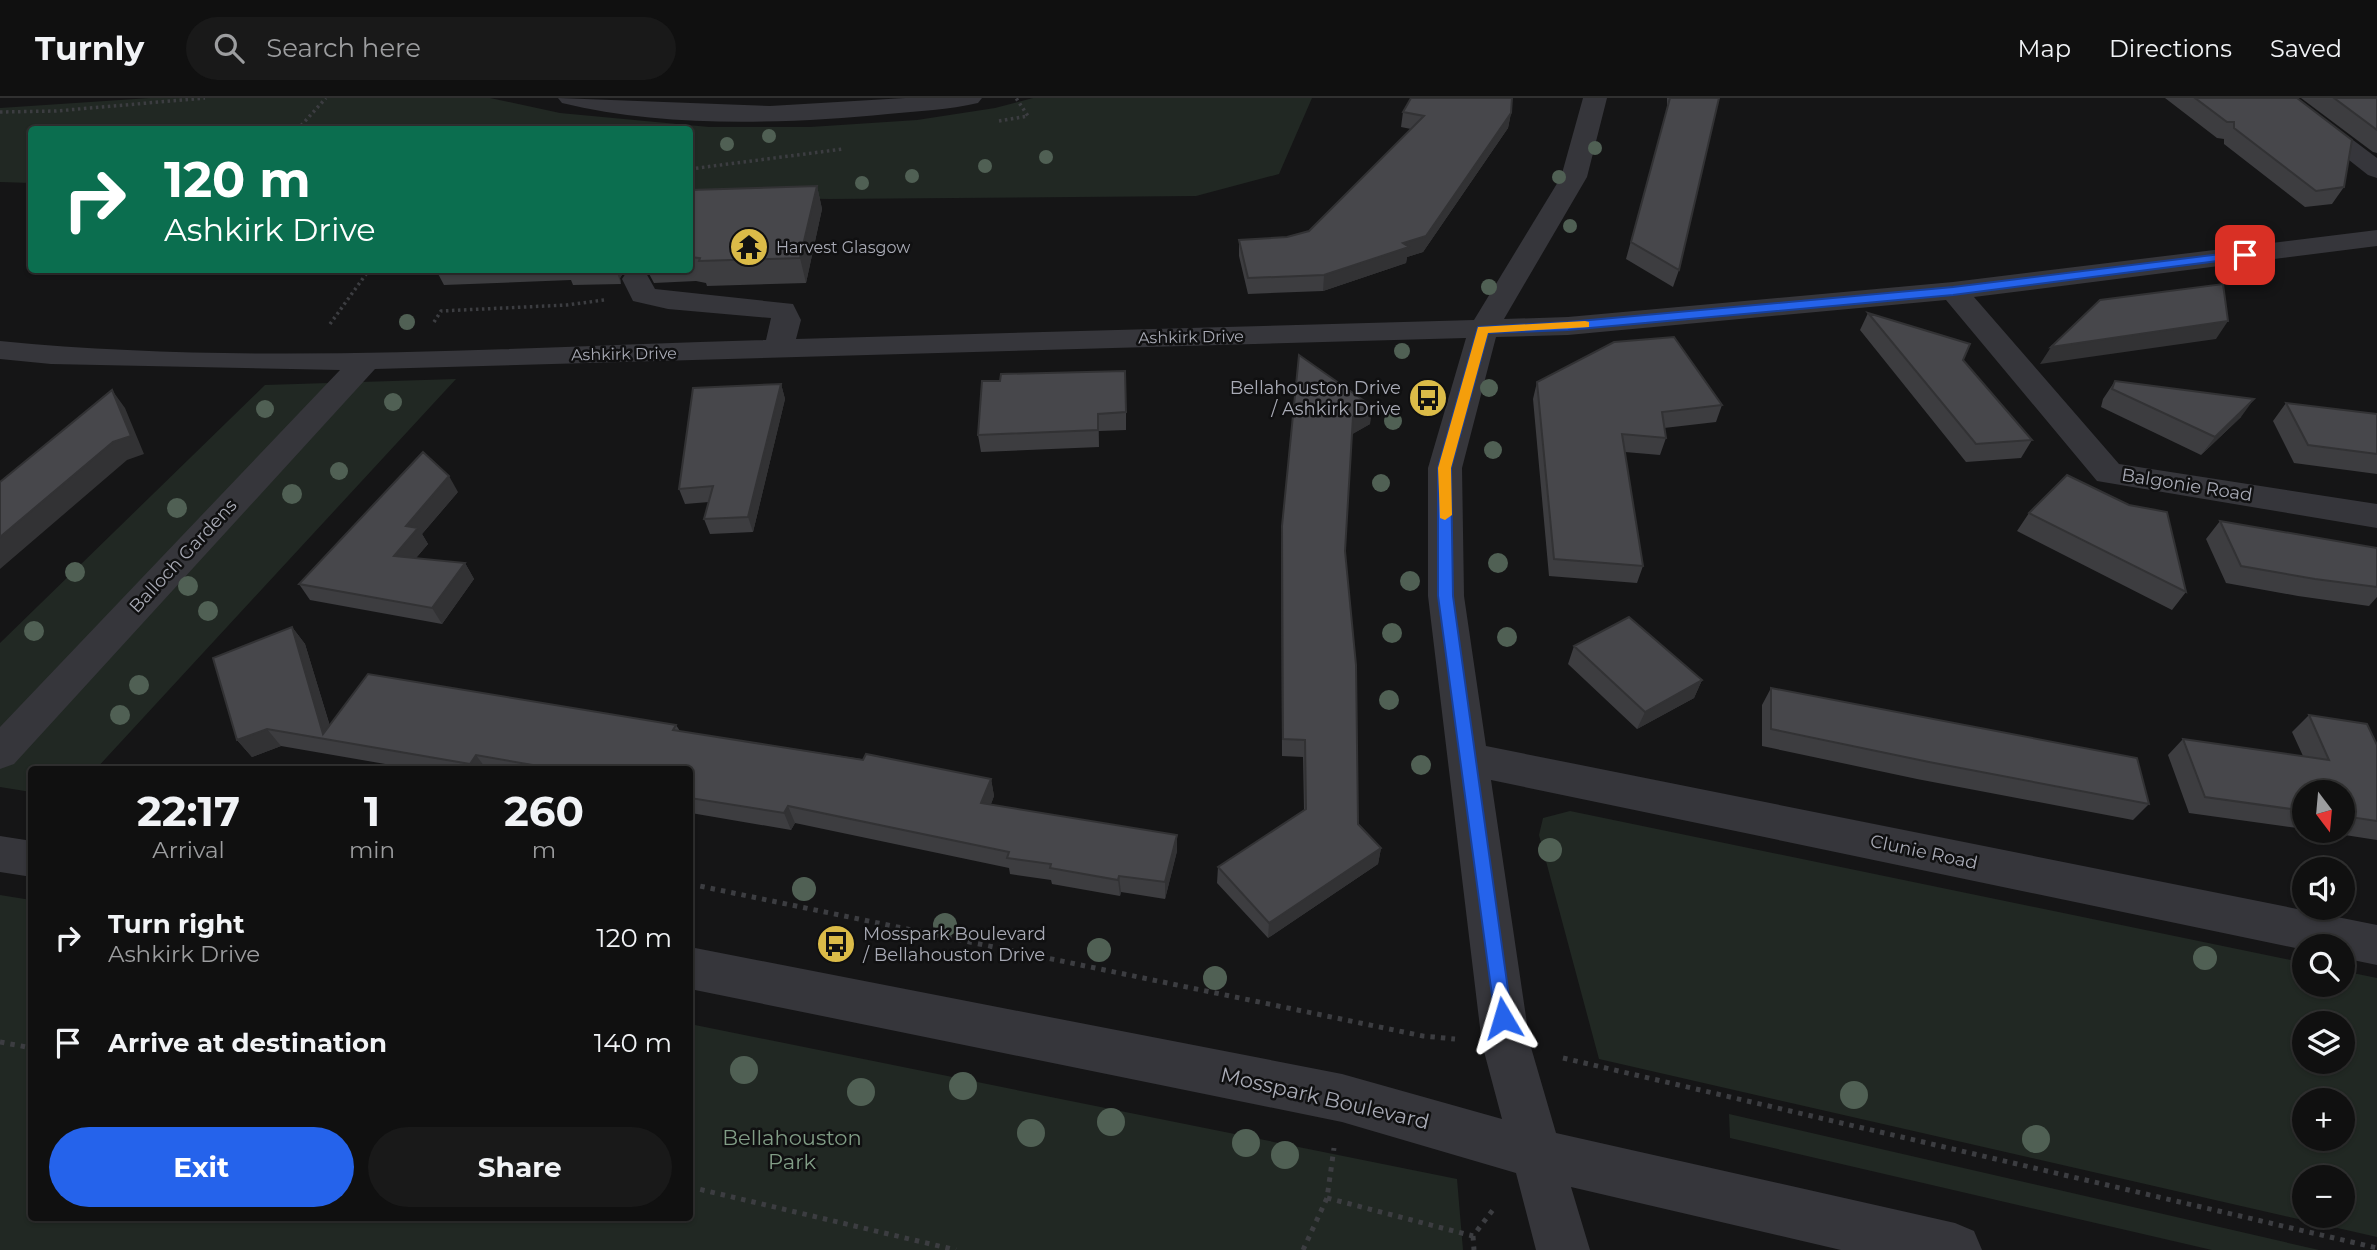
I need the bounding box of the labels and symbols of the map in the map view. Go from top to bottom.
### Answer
pin [2215,225,2275,285]
temple icon: Harvest Glasgow [728,226,770,268]
place label: Harvest Glasgow [776,238,910,257]
street label: Ashkirk Drive [1138,327,1244,347]
street label: Ashkirk Drive [571,344,677,364]
place label: Bellahouston Drive / Ashkirk Drive [1230,377,1401,420]
bus stop icon: Bellahouston Drive / Ashkirk Drive [1407,377,1449,419]
street label: Balgonie Road [2120,464,2254,506]
street label: Balloch Gardens [125,494,242,617]
north arrow [2292,780,2356,844]
street label: Clunie Road [1868,830,1980,874]
bus stop icon: Mosspark Boulevard / Bellahouston Drive [815,923,857,965]
place label: Mosspark Boulevard / Bellahouston Drive [862,923,1046,966]
position arrow [1466,981,1540,1055]
street label: Mosspark Boulevard [1218,1062,1432,1134]
park label: Bellahouston Park [722,1125,862,1174]

